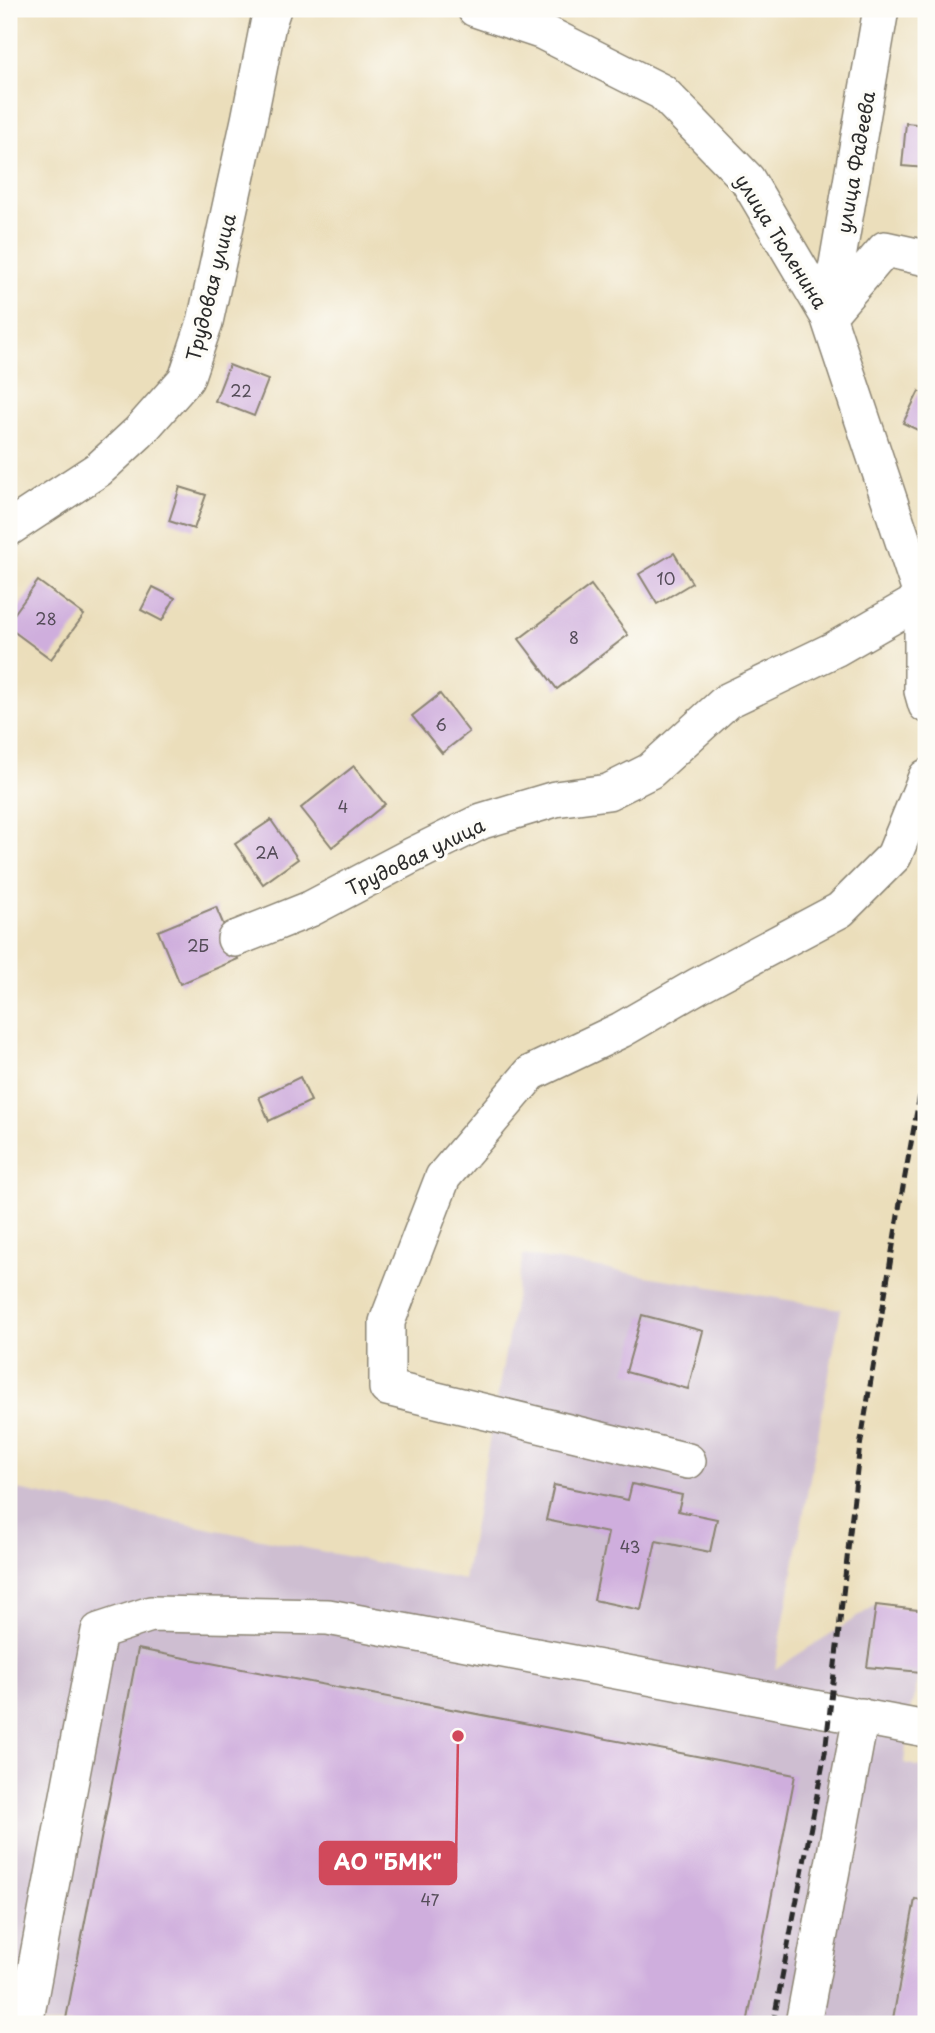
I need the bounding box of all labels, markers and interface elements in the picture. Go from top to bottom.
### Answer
street label: улица Фадеева [829,89,881,235]
street label: улица Тюленина [729,168,835,314]
street label: Трудовая улица [178,210,242,364]
house number: 22 [230,378,252,402]
house number: 10 [657,566,675,590]
house number: 28 [35,606,57,630]
house number: 8 [569,625,579,649]
house number: 6 [435,712,447,736]
house number: 4 [338,794,348,818]
street label: Трудовая улица [341,810,489,902]
house number: 2А [255,840,279,864]
house number: 2Б [187,933,209,957]
house number: 43 [620,1534,640,1558]
callout: АО "БМК" [320,1842,456,1884]
text: АО "БМК" [334,1845,442,1877]
house number: 47 [421,1887,440,1911]

